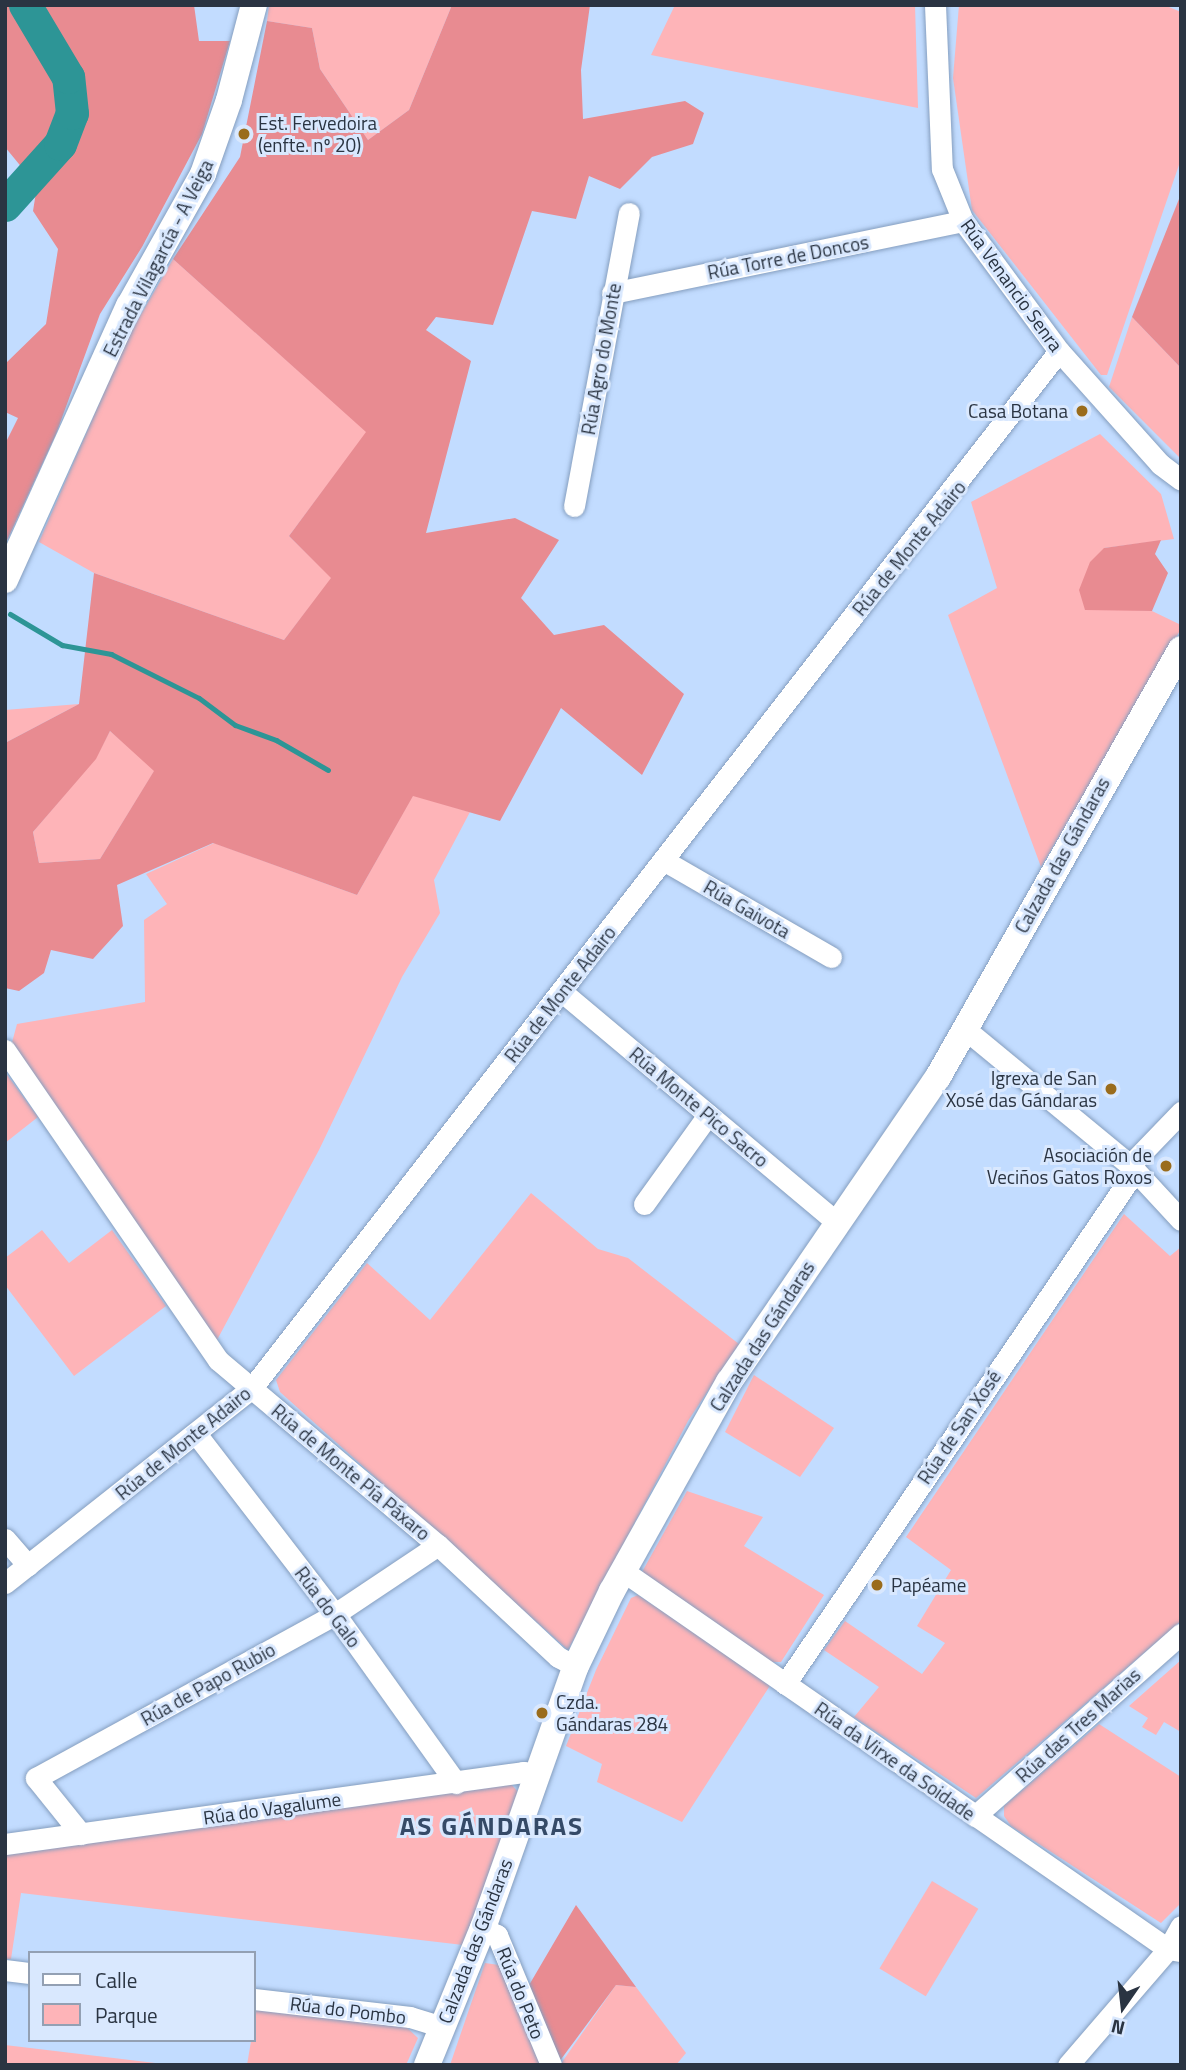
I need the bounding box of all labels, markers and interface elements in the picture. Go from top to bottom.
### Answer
place label: Est. Fervedoira (enfte. nº 20) [258,112,377,156]
marker: Est. Fervedoira (enfte. nº 20) [236,126,252,142]
street label: Estrada Vilagarcía - A Veiga [98,156,218,360]
street label: Rúa Venancio Senra [956,214,1068,356]
street label: Rúa Torre de Doncos [705,230,871,284]
street label: Rúa Agro do Monte [576,281,626,437]
place label: Casa Botana [968,400,1068,422]
marker: Casa Botana [1074,403,1090,419]
street label: Rúa de Monte Adairo [848,476,970,620]
street label: Calzada das Gándaras [1010,773,1114,937]
street label: Rúa Gaivota [700,875,794,943]
street label: Rúa de Monte Adairo [500,921,620,1067]
street label: Rúa Monte Pico Sacro [625,1042,773,1172]
place label: Igrexa de San Xosé das Gándaras [946,1067,1097,1111]
marker: Igrexa de San Xosé das Gándaras [1103,1081,1119,1097]
place label: Asociación de Veciños Gatos Roxos [987,1144,1152,1188]
marker: Asociación de Veciños Gatos Roxos [1158,1158,1174,1174]
street label: Calzada das Gándaras [705,1257,819,1415]
street label: Rúa de San Xosé [913,1366,1005,1488]
street label: Rúa de Monte Adairo [111,1382,255,1504]
street label: Rúa de Monte Pía Páxaro [267,1399,435,1545]
street label: Rúa do Galo [290,1562,366,1652]
place label: Papéame [891,1574,966,1596]
marker: Papéame [869,1577,885,1593]
street label: Rúa de Papo Rubio [137,1638,279,1730]
street label: Rúa das Tres Marias [1011,1663,1145,1787]
place label: Czda. Gándaras 284 [556,1691,668,1735]
street label: Rúa da Virxe da Soidade [810,1697,980,1825]
marker: Czda. Gándaras 284 [534,1705,550,1721]
street label: Rúa do Vagalume [202,1787,342,1829]
district label: AS GÁNDARAS [401,1810,583,1842]
street label: Calzada das Gándaras [433,1855,517,2027]
street label: Rúa do Peto [492,1944,550,2042]
legend [28,1951,256,2042]
text: Calle [95,1964,137,1996]
north arrow [1088,1972,1158,2042]
street label: Rúa do Pombo [289,1992,407,2028]
text: Parque [95,1999,158,2031]
text: N [1108,2012,1128,2044]

